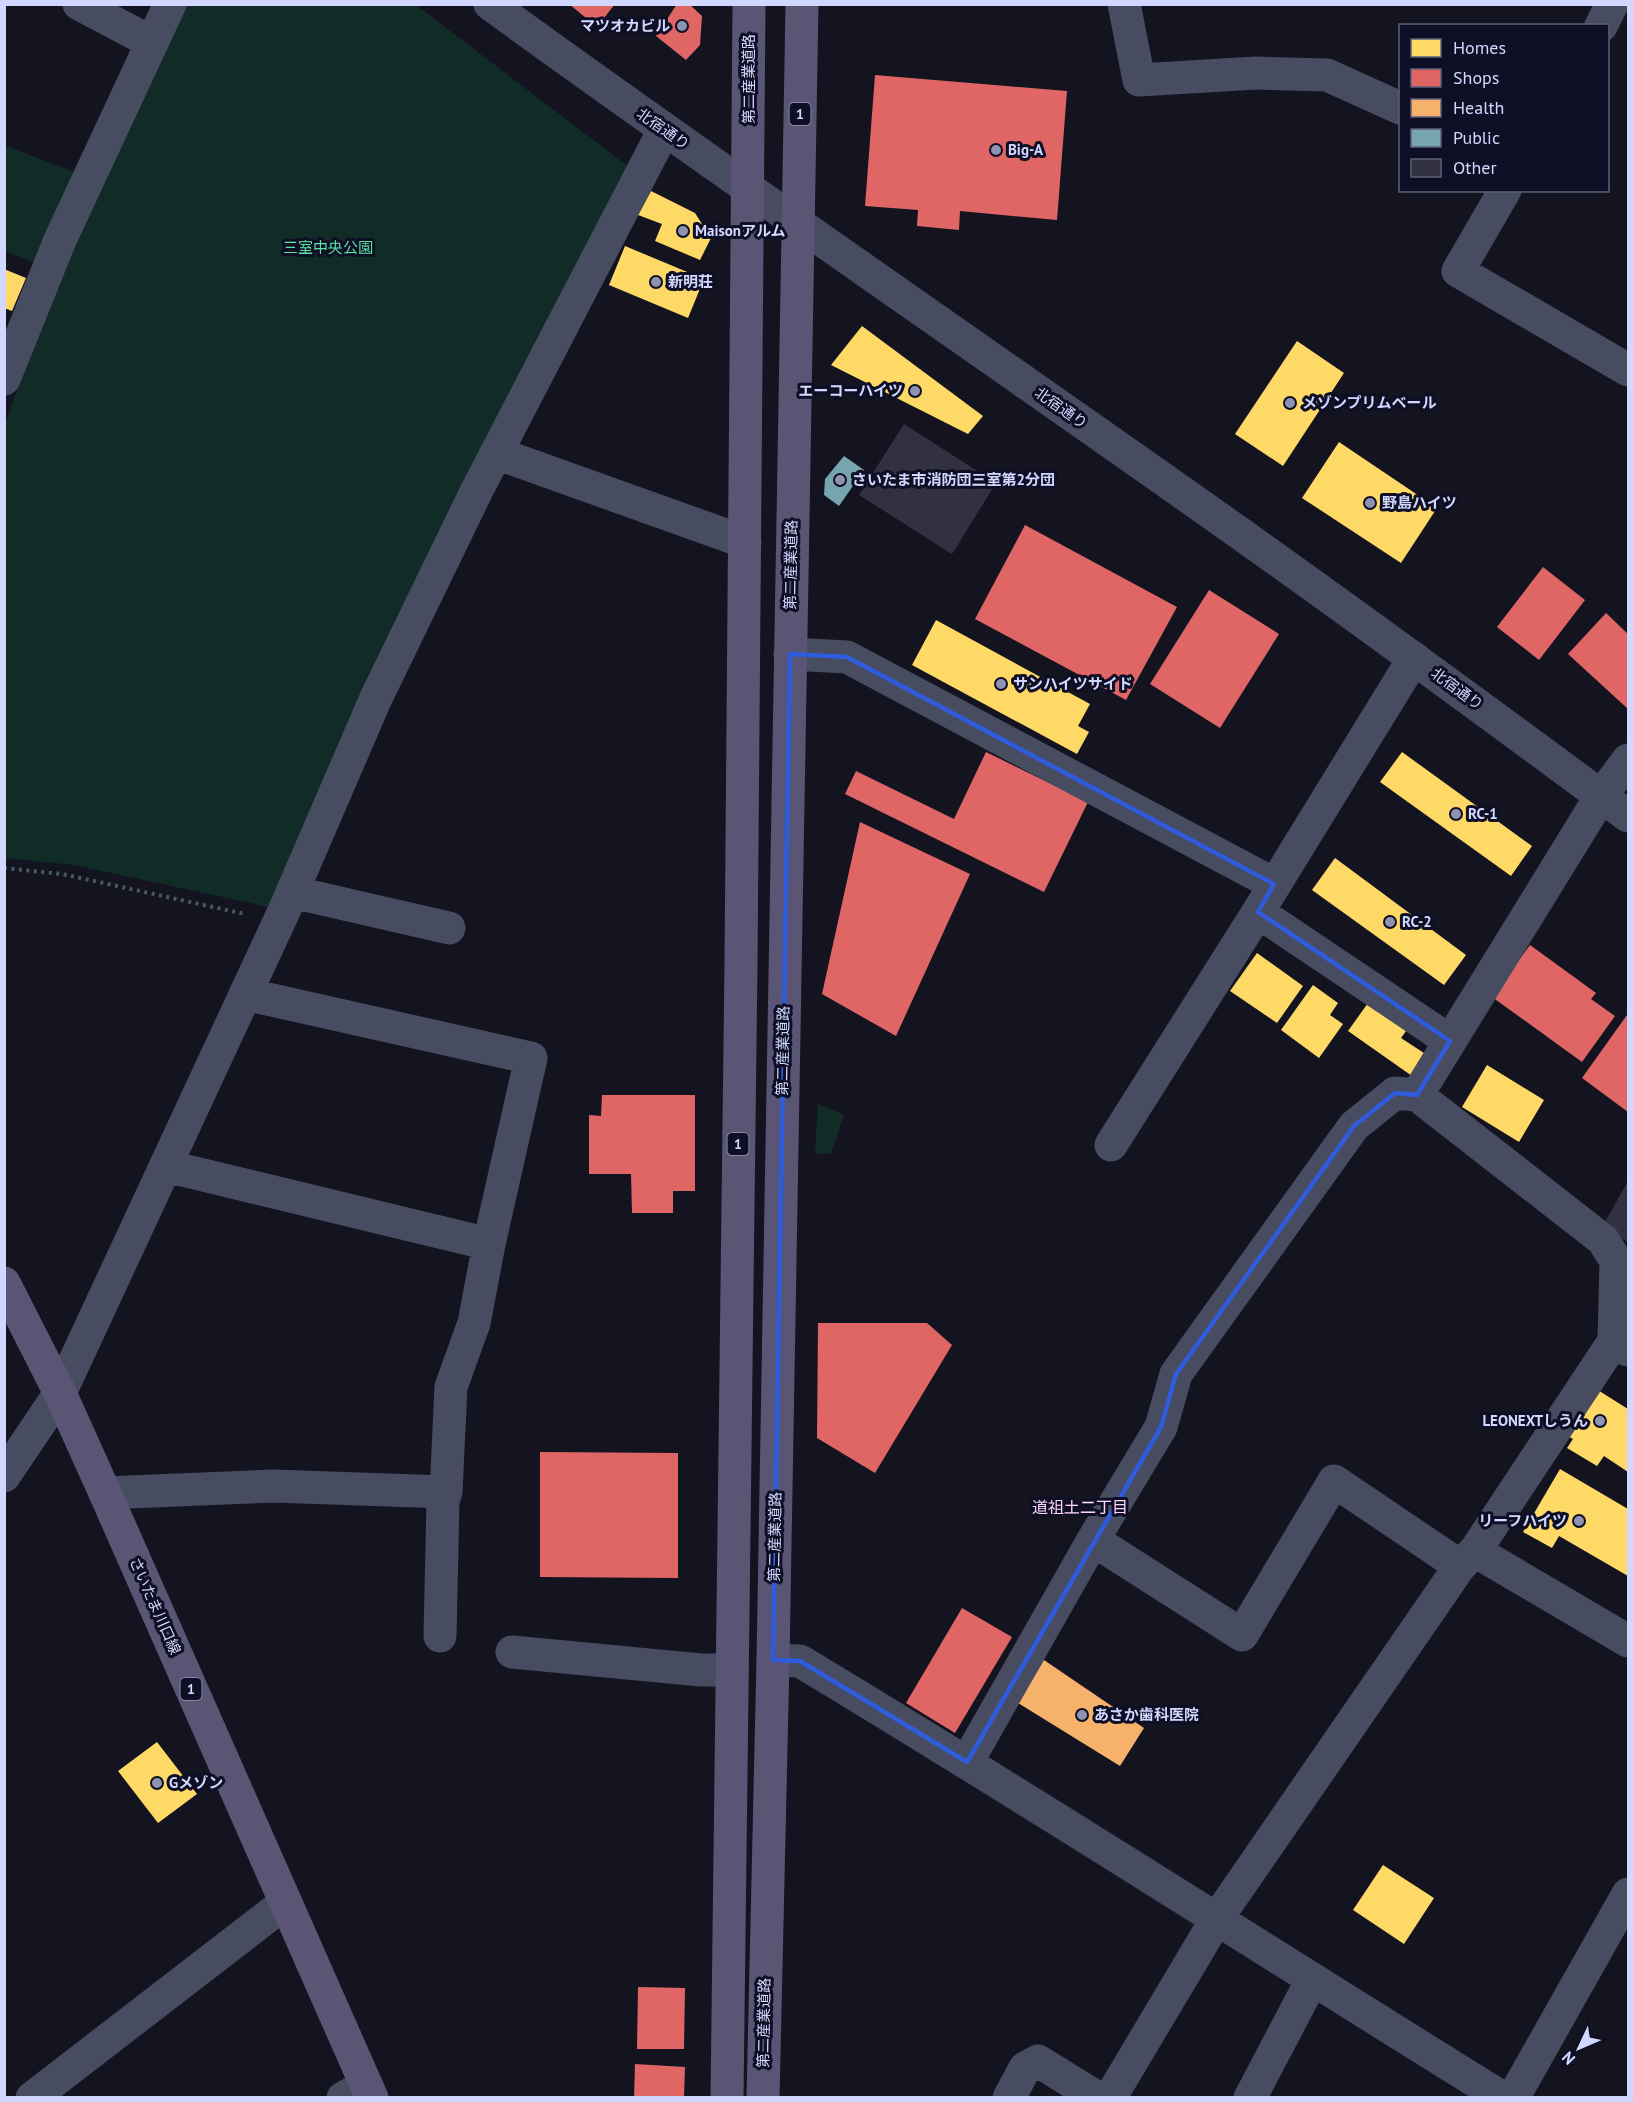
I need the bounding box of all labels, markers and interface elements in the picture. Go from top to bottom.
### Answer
place label: マツオカビル [580,16,670,35]
marker: マツオカビル [675,19,689,33]
legend [1399,24,1609,192]
street label: 第二産業道路 [739,34,758,124]
text: Homes [1453,36,1506,59]
text: Shops [1453,66,1499,89]
text: Health [1453,96,1504,119]
road number: 1 [790,103,810,125]
street label: 北宿通り [633,104,693,154]
text: Public [1453,126,1500,149]
place label: Big-A [1008,140,1044,159]
marker: Big-A [989,143,1003,157]
text: Other [1453,156,1497,179]
place label: Maisonアルム [695,221,786,240]
marker: Maisonアルム [676,224,690,238]
park label: 三室中央公園 [283,238,373,257]
place label: 新明荘 [668,272,713,291]
marker: 新明荘 [649,275,663,289]
place label: エーコーハイツ [799,381,903,400]
street label: 北宿通り [1031,383,1091,433]
marker: エーコーハイツ [908,384,922,398]
place label: メゾンプリムベール [1302,393,1437,412]
marker: メゾンプリムベール [1283,396,1297,410]
place label: さいたま市消防団三室第2分団 [852,470,1055,489]
marker: さいたま市消防団三室第2分団 [833,473,847,487]
place label: 野島ハイツ [1382,493,1457,512]
marker: 野島ハイツ [1363,496,1377,510]
street label: 第二産業道路 [780,520,801,610]
street label: 北宿通り [1427,663,1487,714]
place label: サンハイツサイド [1013,674,1133,693]
marker: サンハイツサイド [994,677,1008,691]
place label: RC-1 [1468,804,1498,823]
marker: RC-1 [1449,807,1463,821]
place label: RC-2 [1402,912,1432,931]
marker: RC-2 [1383,915,1397,929]
street label: 第二産業道路 [772,1006,793,1096]
road number: 1 [728,1133,748,1155]
place label: LEONEXTしうん [1482,1411,1588,1430]
marker: LEONEXTしうん [1593,1414,1607,1428]
street label: 第二産業道路 [764,1492,785,1582]
district label: 道祖土二丁目 [1032,1497,1128,1517]
place label: リーフハイツ [1478,1511,1567,1530]
marker: リーフハイツ [1572,1514,1586,1528]
street label: さいたま川口線 [126,1554,185,1657]
road number: 1 [180,1678,201,1700]
place label: あさか歯科医院 [1094,1705,1199,1724]
marker: あさか歯科医院 [1075,1708,1089,1722]
place label: Gメゾン [169,1773,223,1792]
marker: Gメゾン [150,1776,164,1790]
street label: 第二産業道路 [753,1978,774,2068]
north arrow [1549,2018,1609,2078]
text: N [1557,2048,1579,2069]

